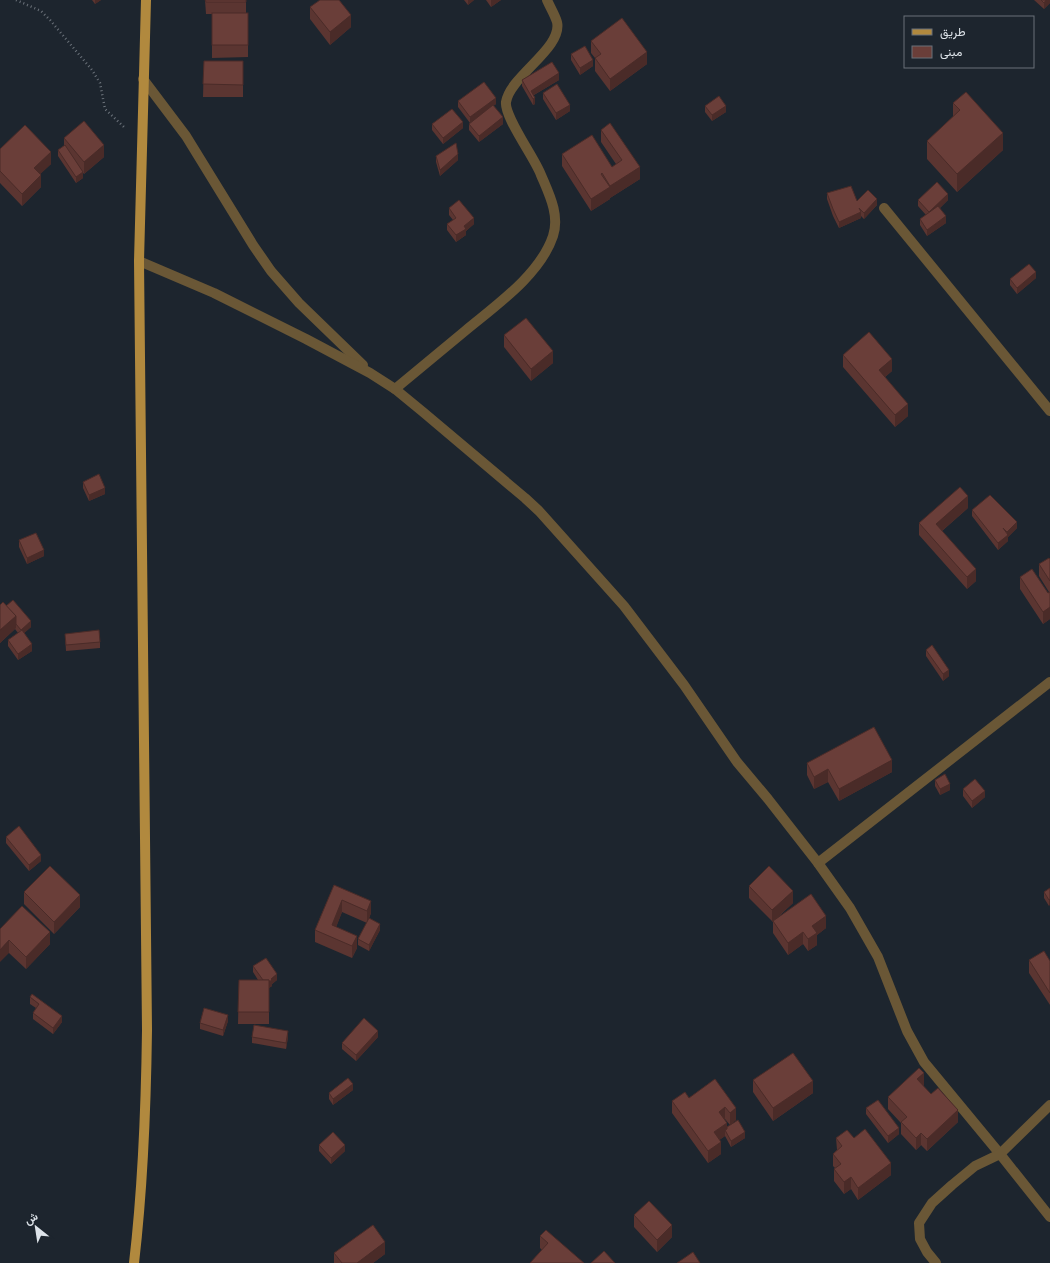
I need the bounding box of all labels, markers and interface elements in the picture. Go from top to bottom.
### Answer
legend [904,16,1034,68]
text: طريق [940,24,966,40]
text: مبنى [940,44,962,60]
north arrow [16,1207,56,1247]
text: ش [22,1209,40,1228]

